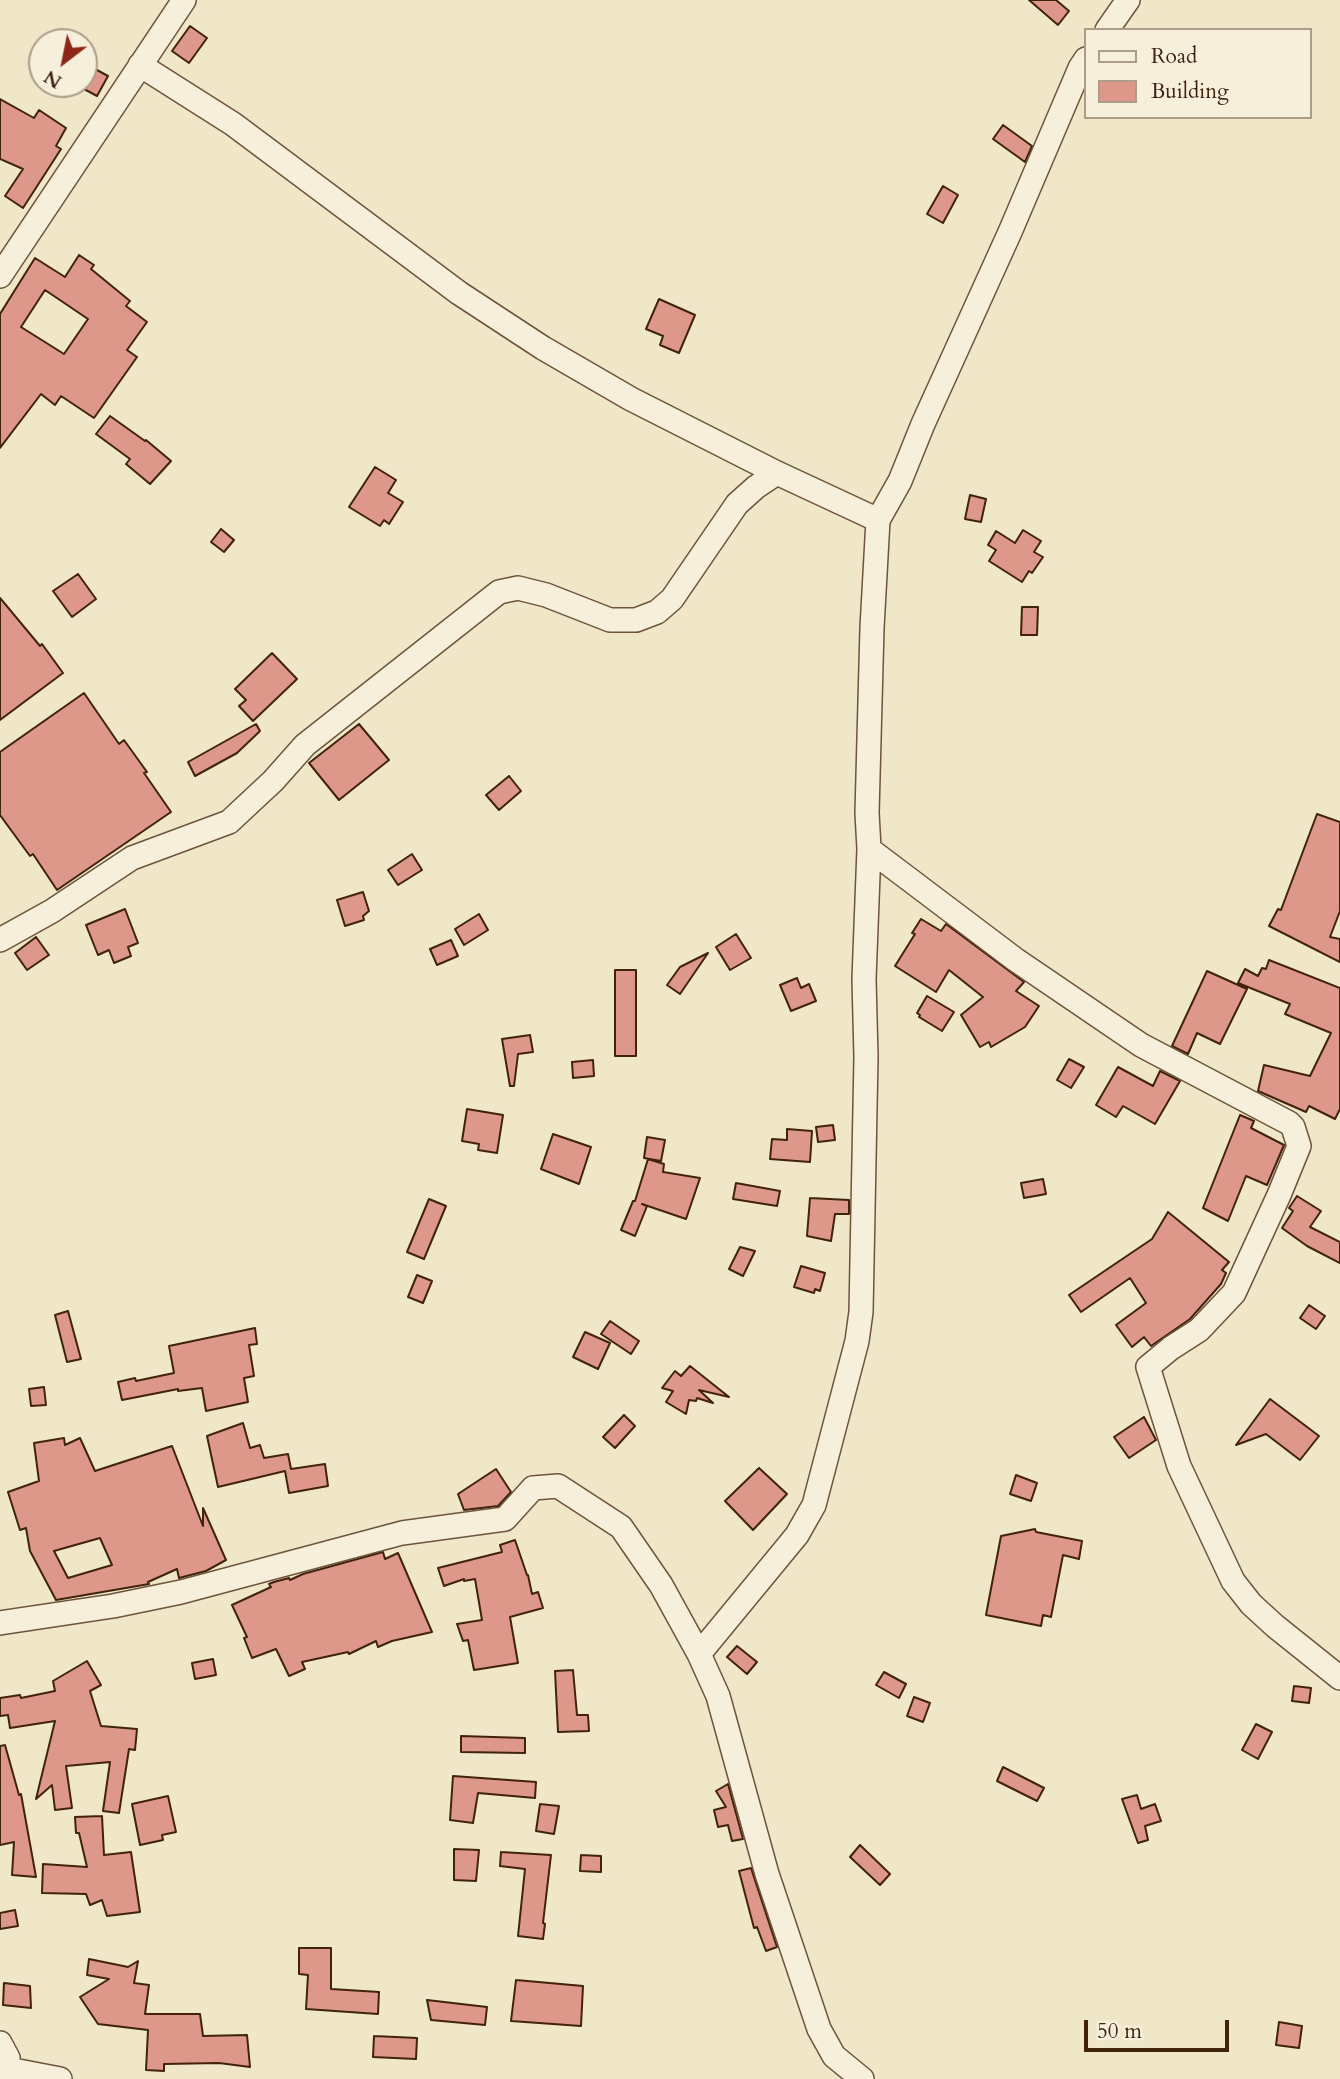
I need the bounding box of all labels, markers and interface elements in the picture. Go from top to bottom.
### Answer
north arrow [28,28,98,98]
legend [1084,28,1312,119]
text: Road [1151,42,1197,71]
text: N [39,64,67,95]
text: Building [1151,77,1229,106]
scale bar [1088,2006,1233,2050]
text: 50 m [1097,2017,1142,2046]

